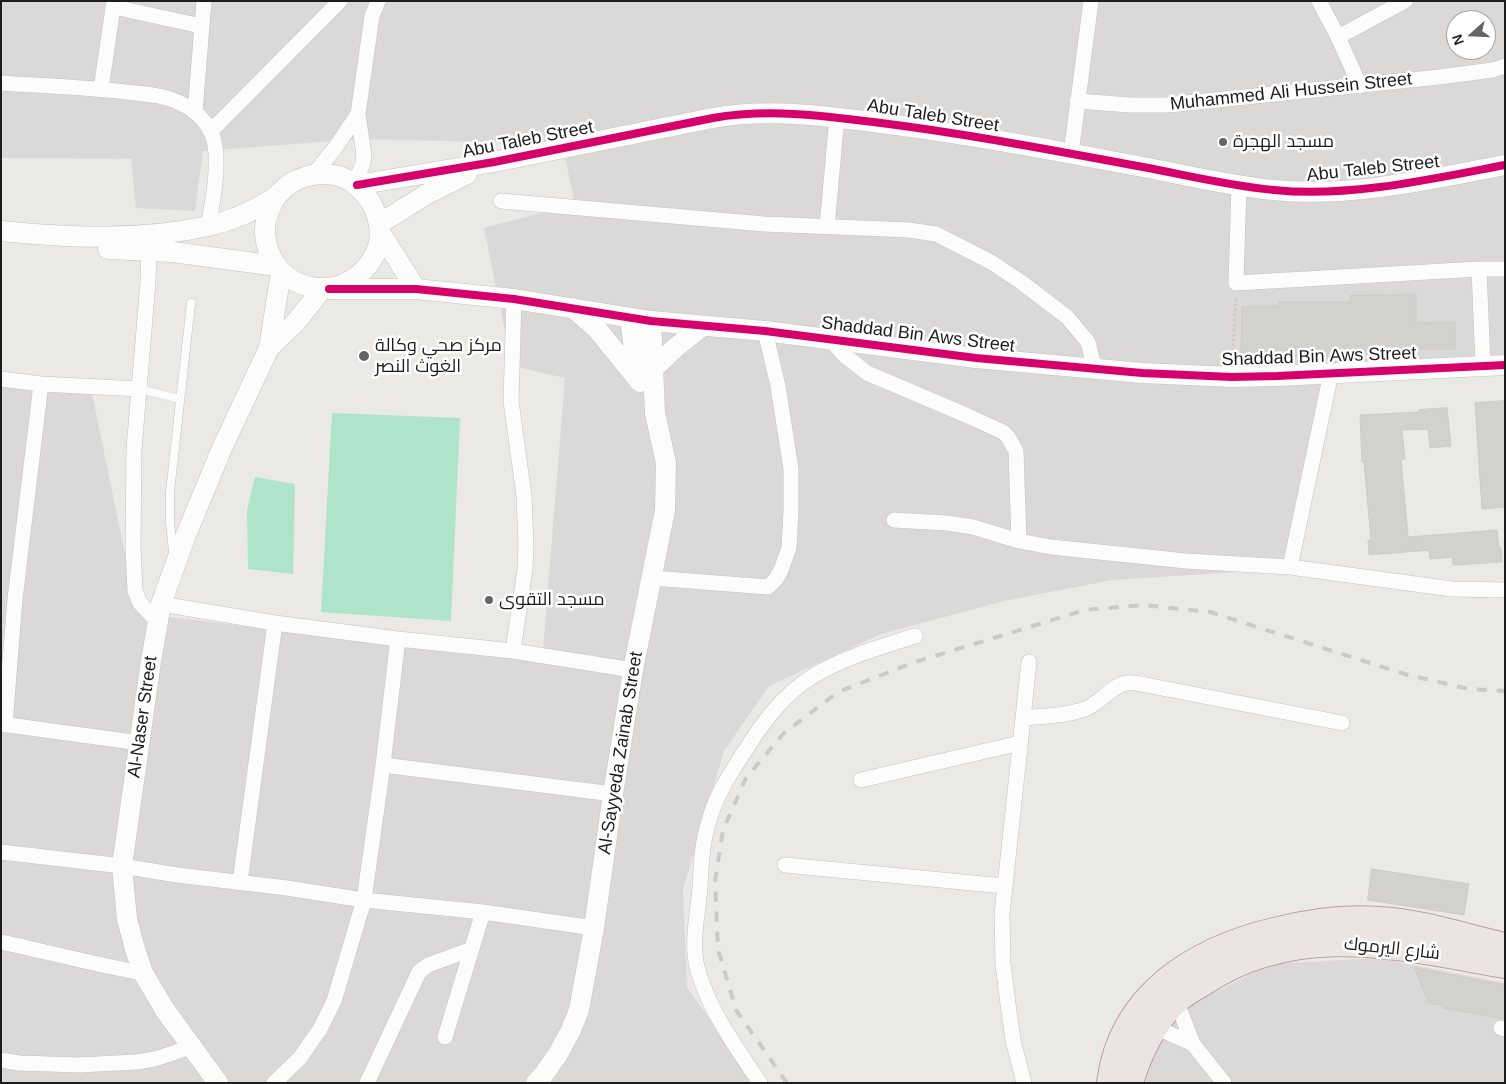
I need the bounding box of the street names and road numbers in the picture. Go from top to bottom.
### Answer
street label: Muhammed Ali Hussein Street [1169,69,1413,115]
street label: Abu Taleb Street [866,95,1000,137]
street label: Abu Taleb Street [461,117,595,163]
street label: Abu Taleb Street [1306,151,1440,187]
street label: Shaddad Bin Aws Street [820,312,1016,358]
street label: Shaddad Bin Aws Street [1221,343,1417,371]
street label: Al-Sayyeda Zainab Street [594,650,648,856]
street label: Al-Naser Street [124,655,162,779]
street label: شارع اليرموك [1343,933,1441,965]

